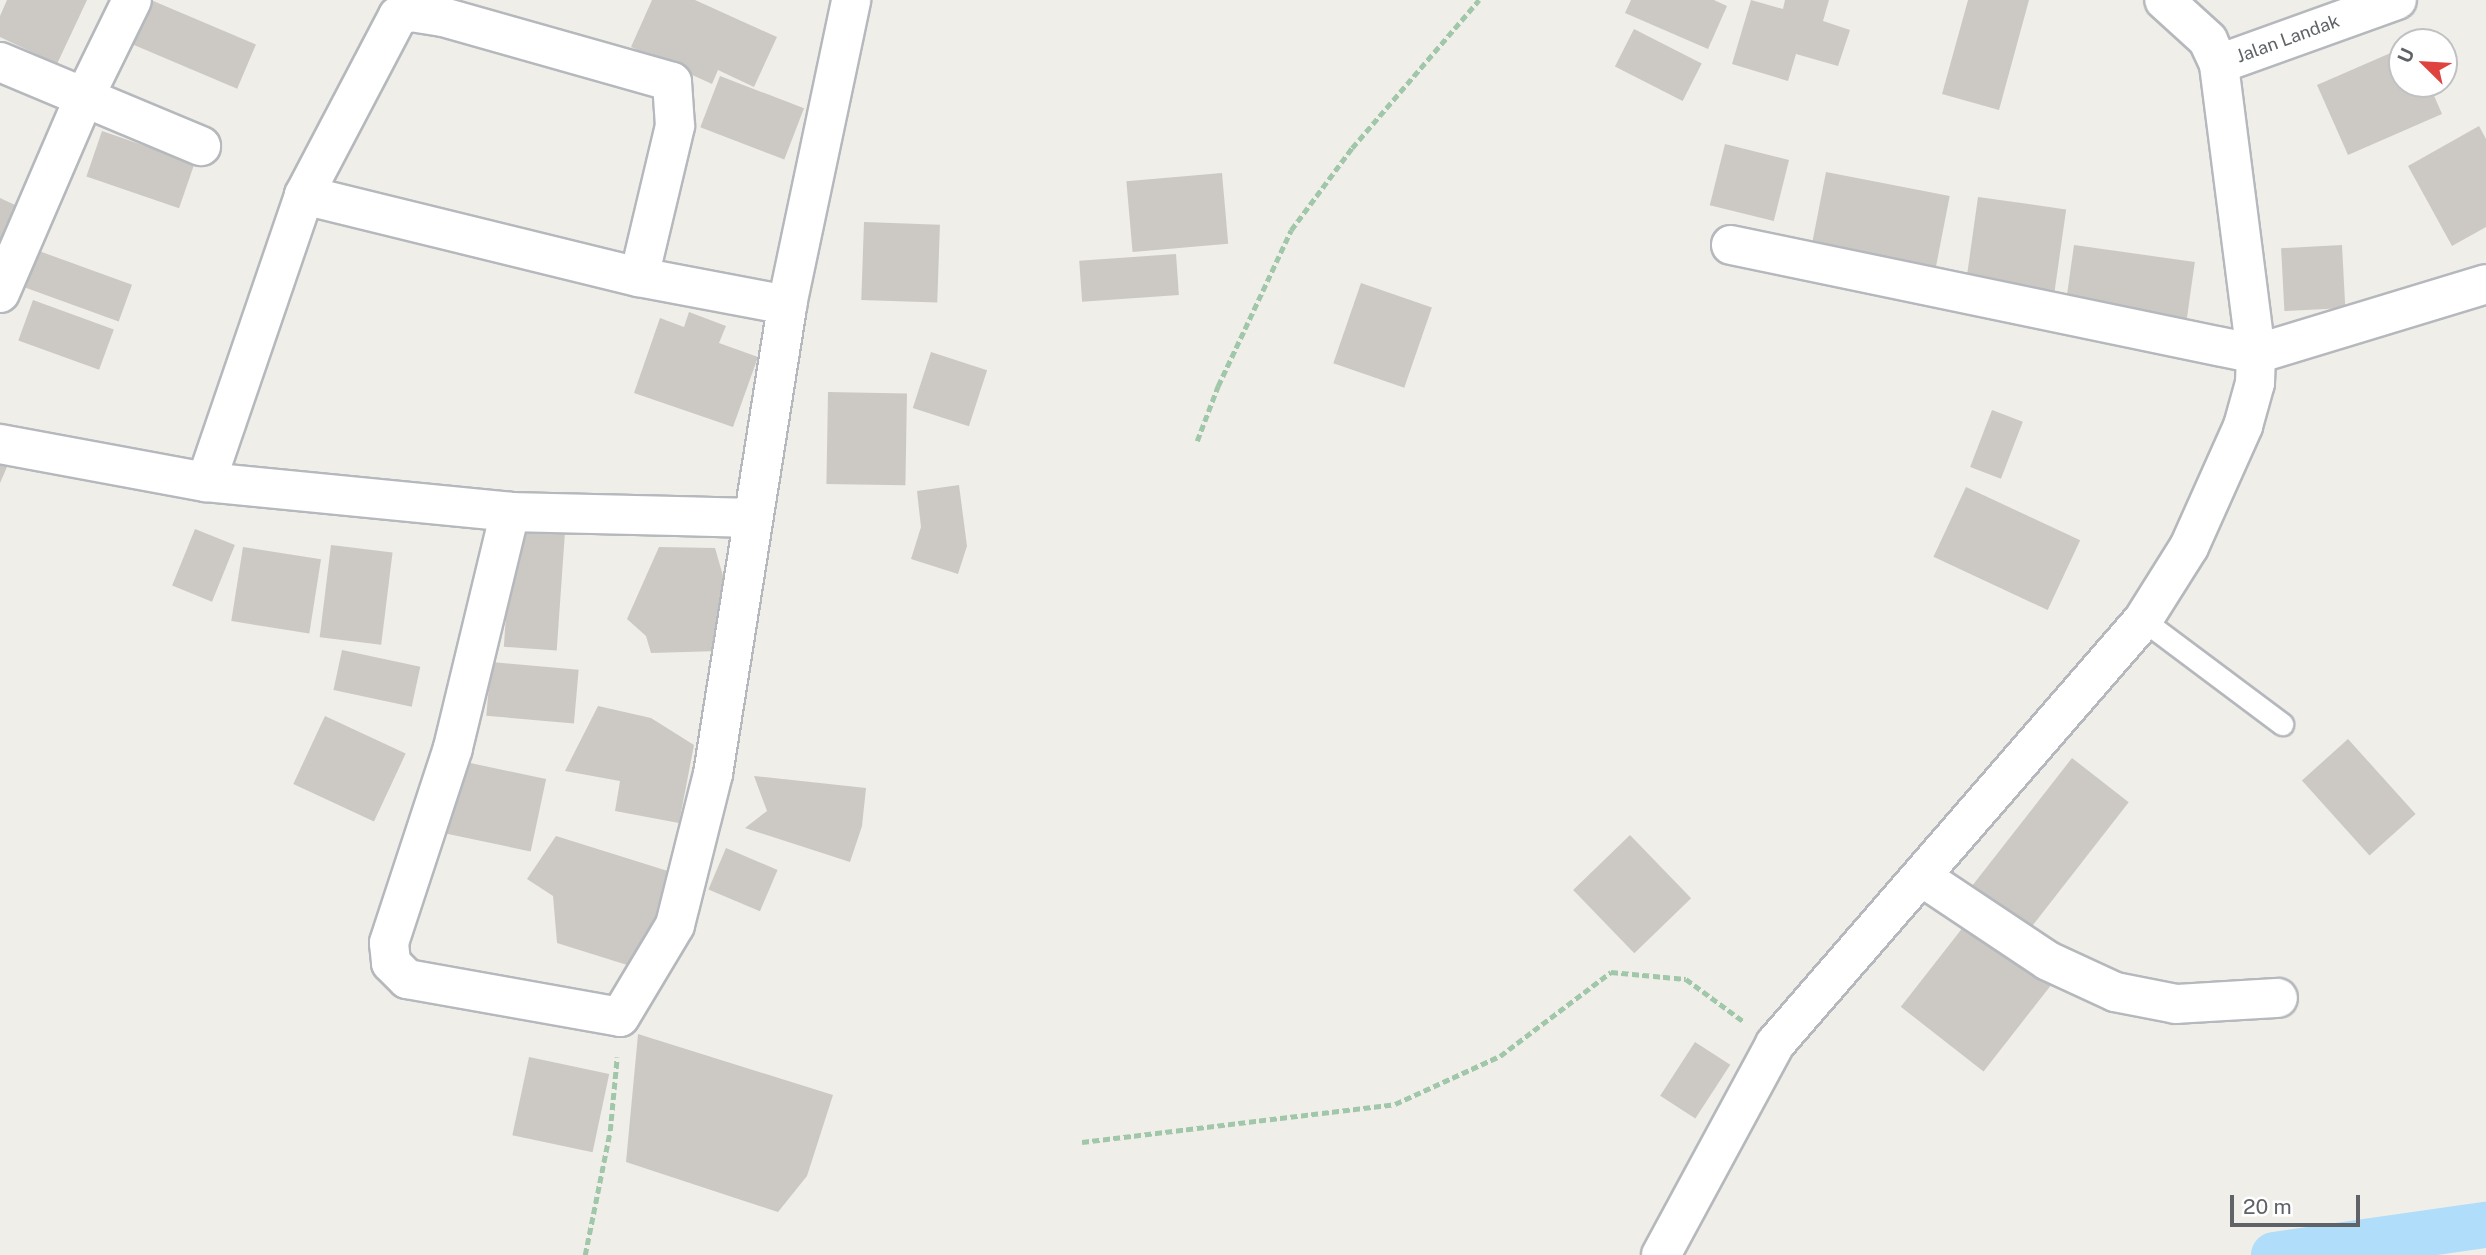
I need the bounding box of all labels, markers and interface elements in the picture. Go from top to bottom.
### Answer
street label: Jalan Landak [2233,10,2343,68]
north arrow [2388,28,2458,98]
text: U [2393,45,2418,66]
scale bar [2234,1182,2364,1226]
text: 20 m [2243,1194,2292,1219]

